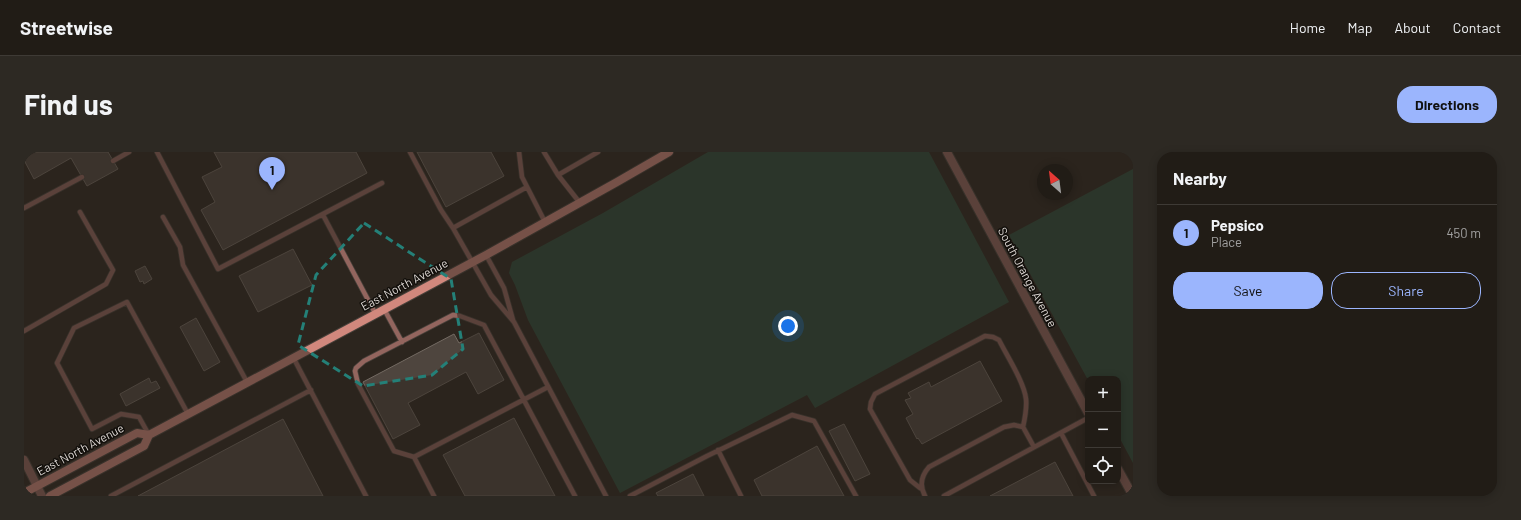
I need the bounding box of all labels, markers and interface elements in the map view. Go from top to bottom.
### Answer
text: Streetwise [20,16,113,39]
text: Home [1290,19,1326,36]
text: Map [1348,19,1372,36]
text: About [1394,19,1431,36]
text: Contact [1453,19,1501,36]
button: Directions [1397,86,1497,123]
text: Find us [24,87,113,121]
pin: 1 [259,157,285,190]
north arrow [1037,164,1073,200]
text: Nearby [1173,168,1227,188]
text: Pepsico [1211,216,1264,234]
street label: South Orange Avenue [996,225,1060,329]
text: 1 [1184,225,1188,241]
text: 450 m [1446,225,1481,241]
text: Place [1211,234,1242,250]
street label: East North Avenue [358,255,450,313]
button: Save [1173,272,1323,309]
button: Share [1331,272,1481,309]
your location [778,316,798,336]
map controls [1085,376,1121,484]
button: + [1085,376,1121,412]
button: − [1085,412,1121,448]
street label: East North Avenue [34,420,126,478]
button: locate [1085,448,1121,484]

